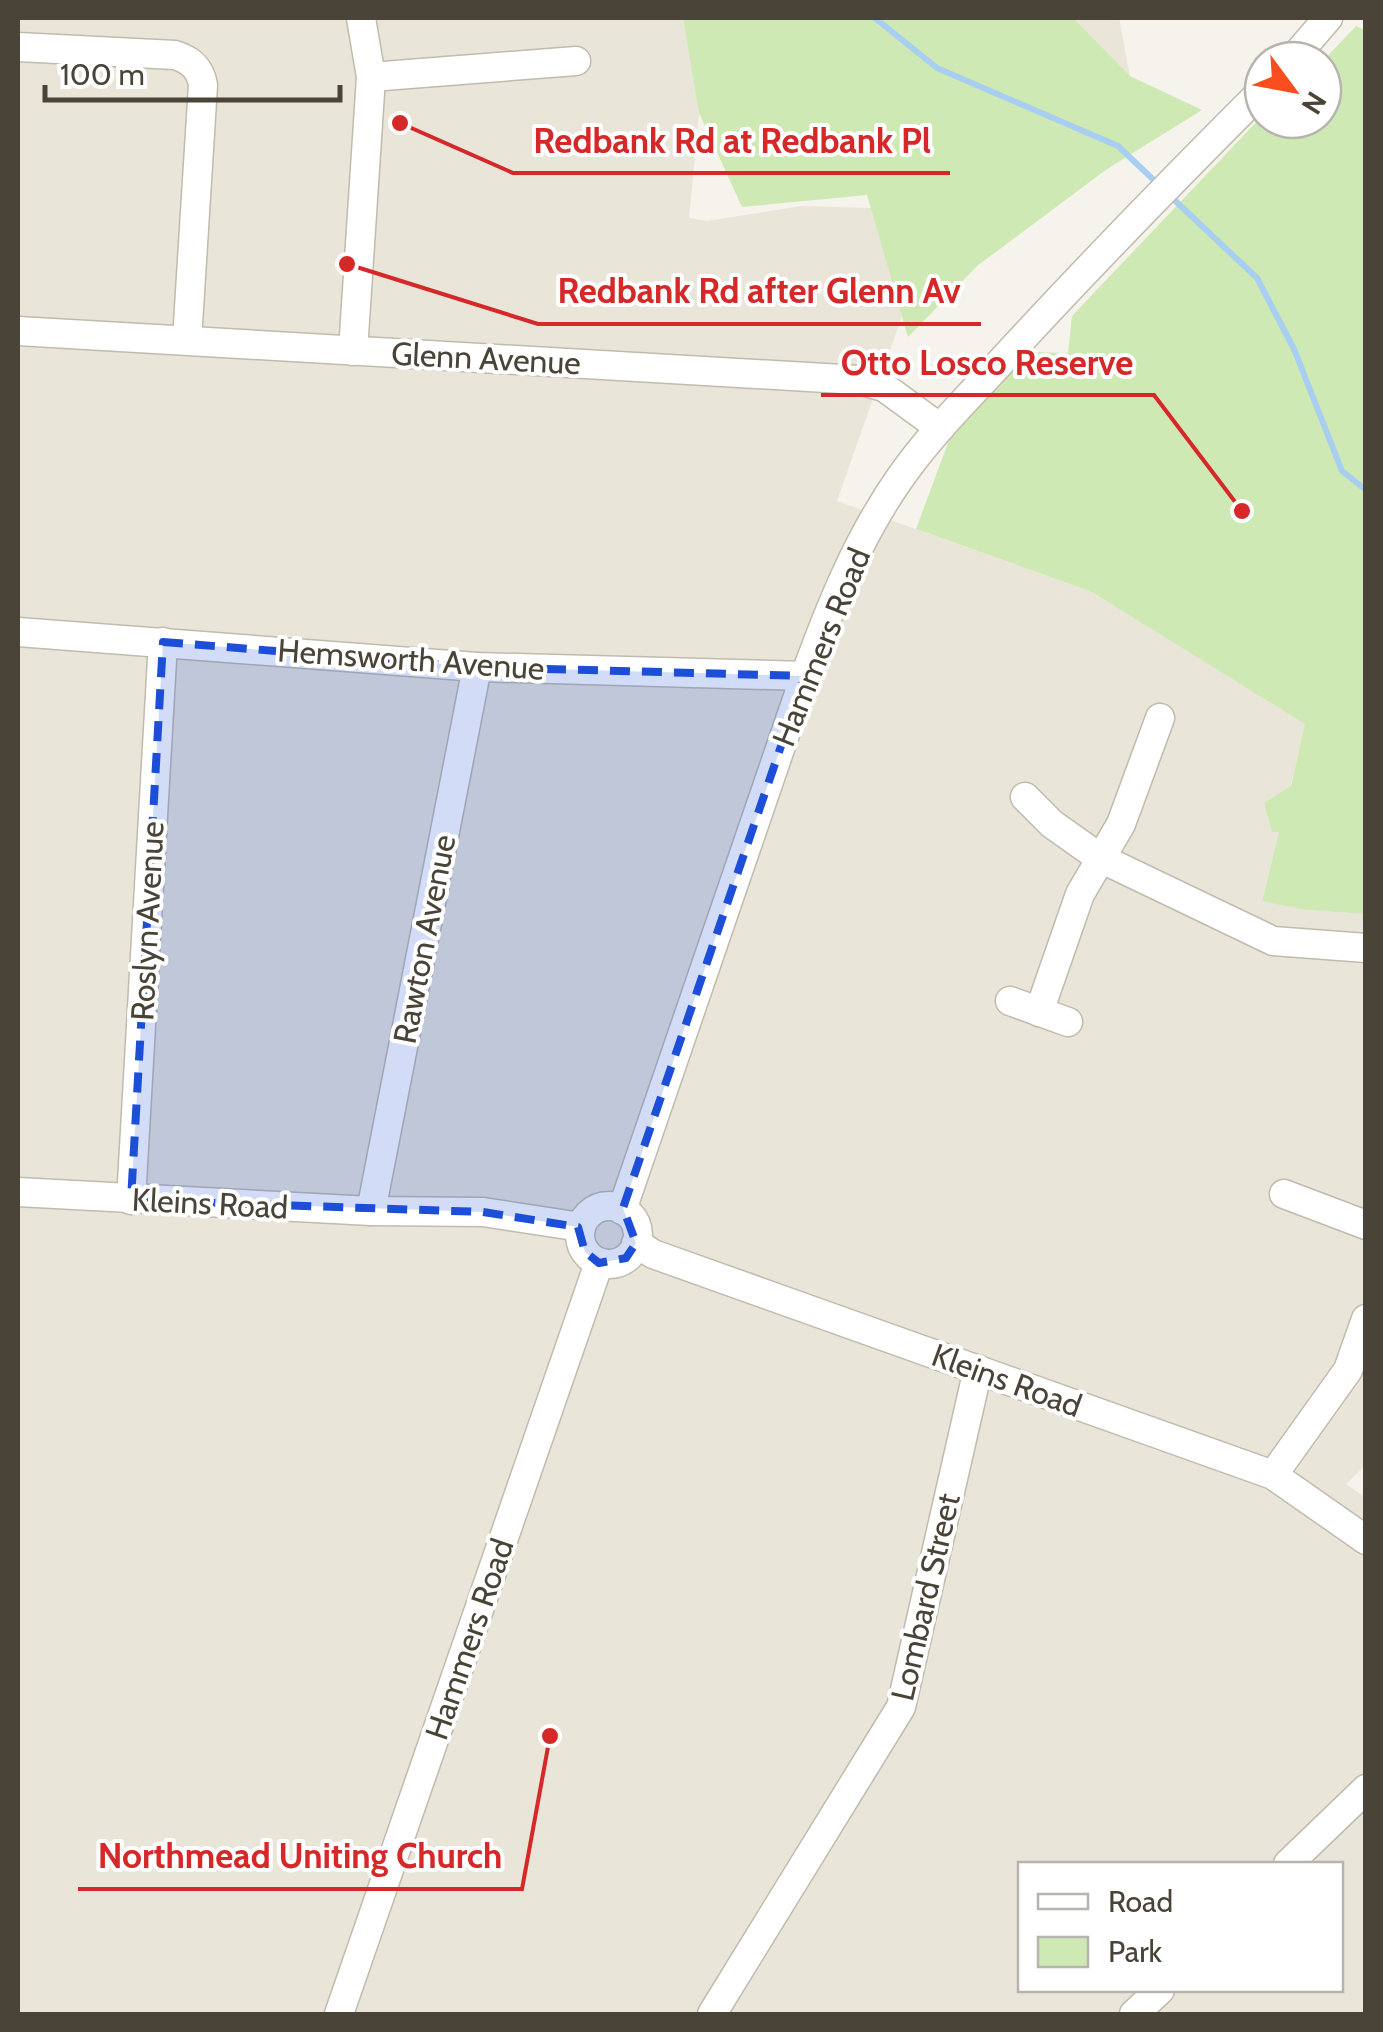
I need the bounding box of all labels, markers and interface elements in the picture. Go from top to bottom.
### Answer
scale bar [45,40,340,102]
north arrow [1243,40,1343,140]
text: 100 m [60,56,145,93]
text: N [1295,86,1334,121]
callout: Redbank Rd at Redbank Pl [513,108,950,173]
text: Redbank Rd at Redbank Pl [533,119,931,162]
callout: Redbank Rd after Glenn Av [538,259,981,324]
text: Redbank Rd after Glenn Av [557,269,961,312]
callout: Otto Losco Reserve [821,330,1154,395]
street label: Glenn Avenue [390,334,582,382]
text: Otto Losco Reserve [841,341,1133,384]
street label: Hammers Road [764,542,878,752]
street label: Hemsworth Avenue [276,630,546,688]
street label: Roslyn Avenue [122,820,172,1022]
street label: Rawton Avenue [385,831,463,1047]
street label: Kleins Road [131,1179,289,1227]
street label: Kleins Road [927,1335,1087,1425]
street label: Lombard Street [882,1489,968,1704]
street label: Hammers Road [416,1533,522,1745]
callout: Northmead Uniting Church [78,1824,522,1889]
text: Northmead Uniting Church [98,1834,502,1877]
legend [1018,1862,1343,1992]
text: Road [1108,1883,1173,1920]
text: Park [1108,1933,1163,1970]

